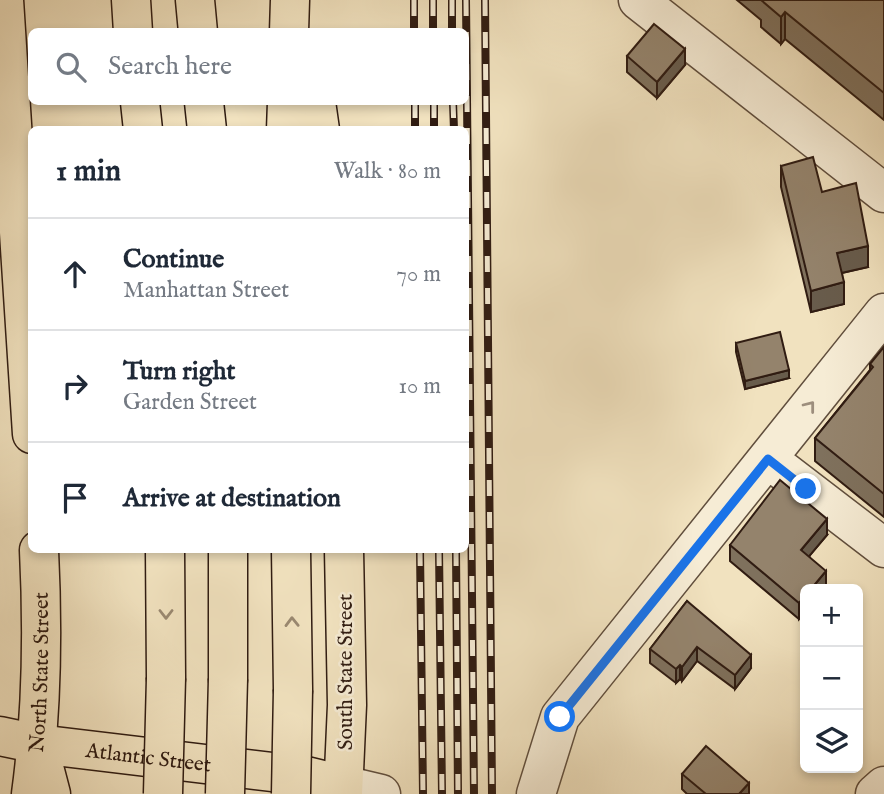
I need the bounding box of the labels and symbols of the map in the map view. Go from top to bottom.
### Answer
one-way arrow [802,401,814,414]
route end [790,473,821,504]
street label: North State Street [24,592,56,754]
street label: South State Street [333,594,360,750]
one-way arrow [158,609,174,620]
one-way arrow [284,616,300,626]
route start [544,701,575,732]
street label: Atlantic Street [83,738,212,780]

